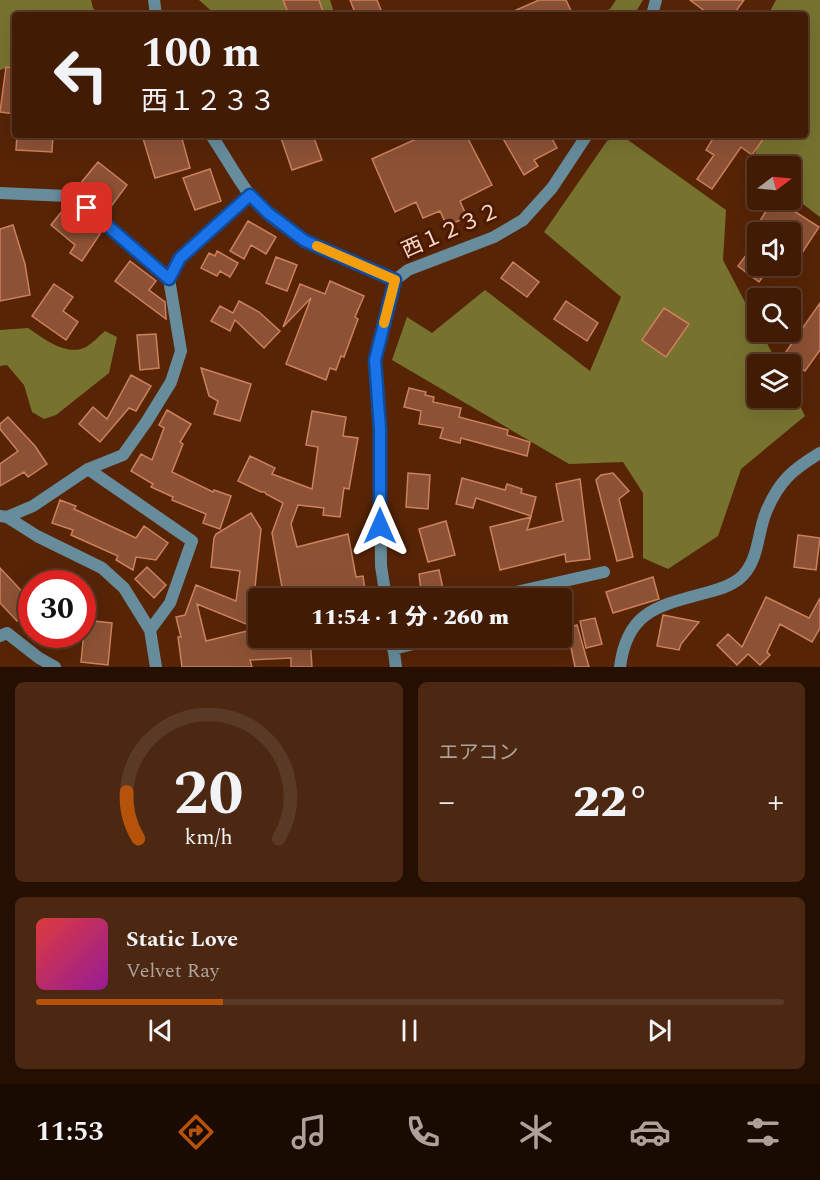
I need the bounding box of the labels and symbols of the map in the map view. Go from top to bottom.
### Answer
north arrow [747,156,801,210]
pin [61,182,112,233]
street label: 西１２３２ [397,195,505,267]
position arrow [348,494,412,558]
speed limit sign: 30 [18,570,96,648]

